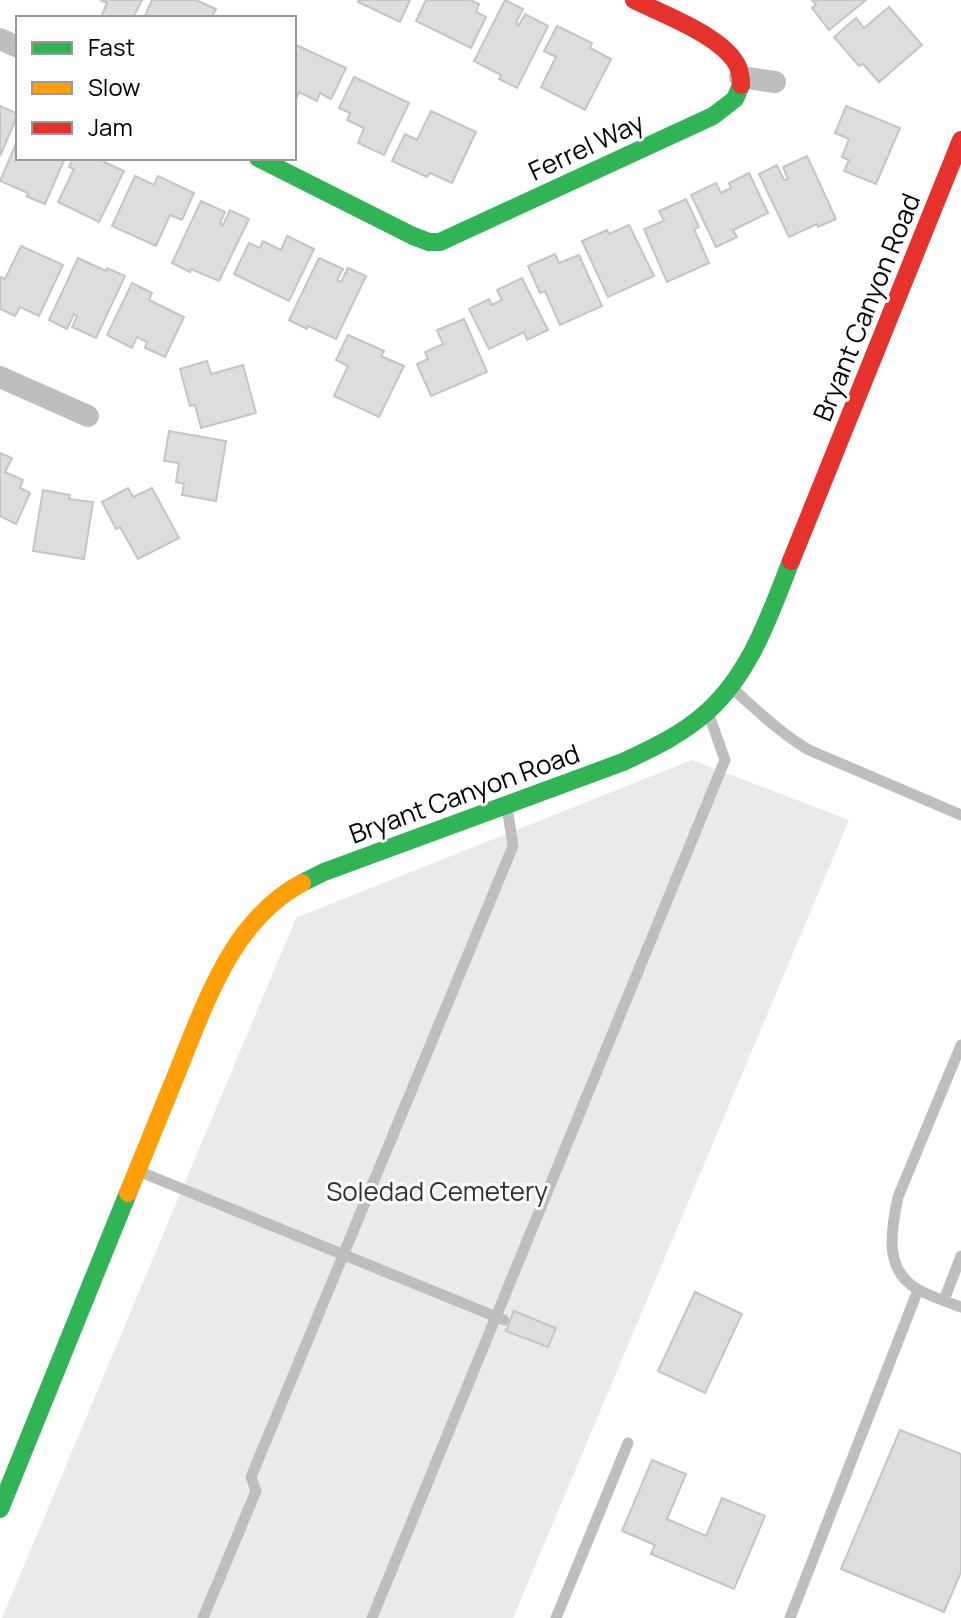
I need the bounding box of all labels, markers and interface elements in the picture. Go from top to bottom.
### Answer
legend [16,16,296,160]
text: Fast [88,30,135,63]
text: Slow [88,70,141,103]
street label: Ferrel Way [522,103,650,188]
text: Jam [88,110,133,143]
street label: Bryant Canyon Road [804,188,928,426]
street label: Bryant Canyon Road [344,735,584,851]
park label: Soledad Cemetery [326,1173,548,1209]

